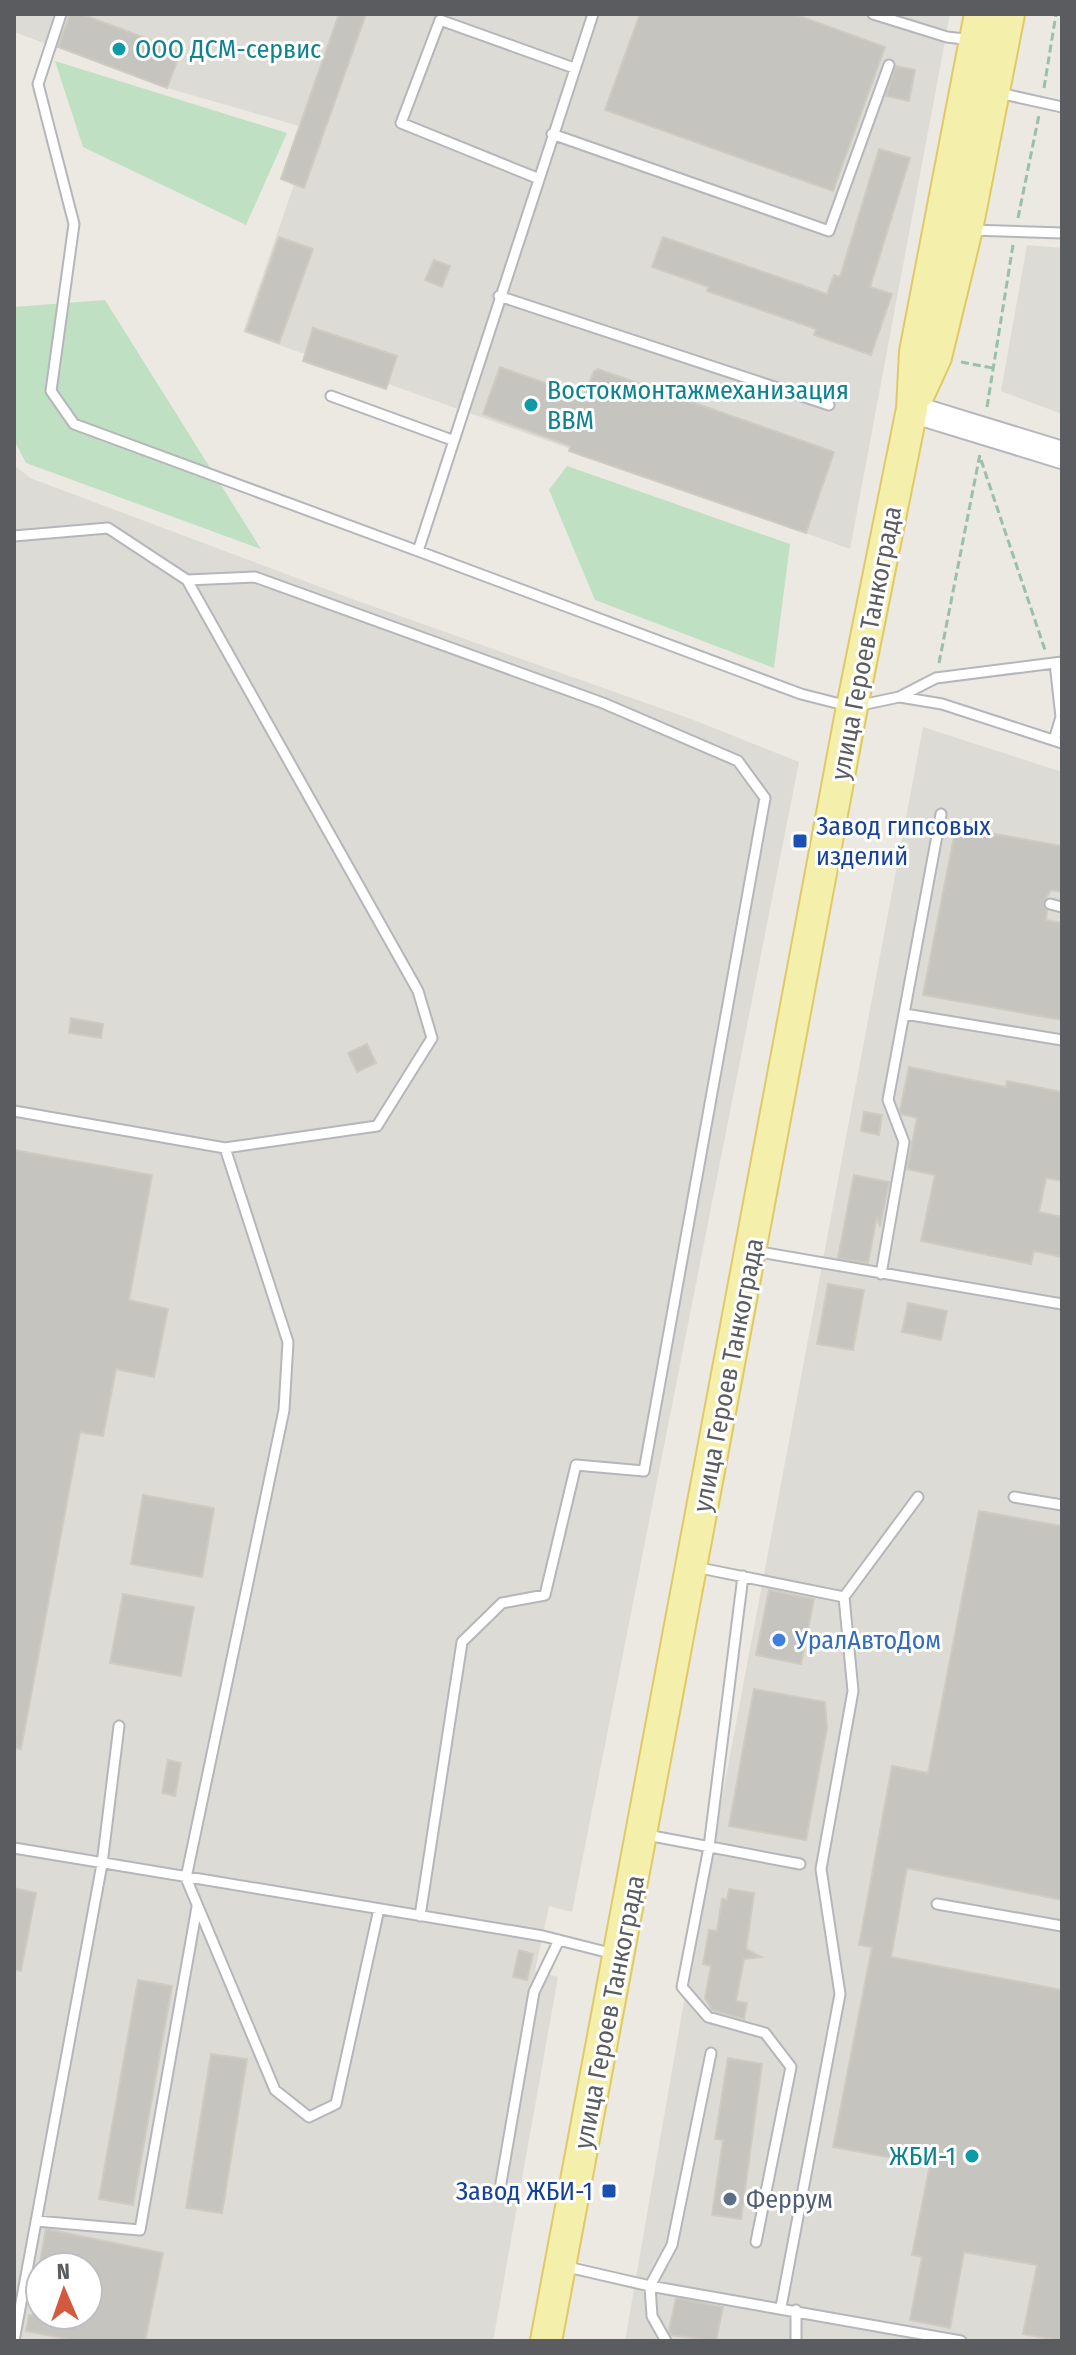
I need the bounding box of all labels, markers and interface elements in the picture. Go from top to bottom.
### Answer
place label: ООО ДСМ-сервис [135,34,321,65]
marker: ООО ДСМ-сервис [110,40,128,58]
place label: Востокмонтажмеханизация ВВМ [547,375,849,436]
marker: Востокмонтажмеханизация ВВМ [522,396,540,414]
street label: улица Героев Танкограда [825,504,908,783]
place label: Завод гипсовых изделий [816,811,991,872]
marker: Завод гипсовых изделий [791,832,809,850]
street label: улица Героев Танкограда [687,1236,770,1515]
place label: УралАвтоДом [794,1625,941,1656]
marker: УралАвтоДом [770,1631,788,1649]
street label: улица Героев Танкограда [568,1873,651,2152]
place label: ЖБИ-1 [889,2141,956,2172]
marker: ЖБИ-1 [963,2147,981,2165]
place label: Завод ЖБИ-1 [456,2176,593,2207]
marker: Завод ЖБИ-1 [600,2182,618,2200]
place label: Феррум [746,2184,833,2215]
marker: Феррум [721,2190,739,2208]
north arrow [24,2251,104,2331]
text: N [56,2258,70,2285]

